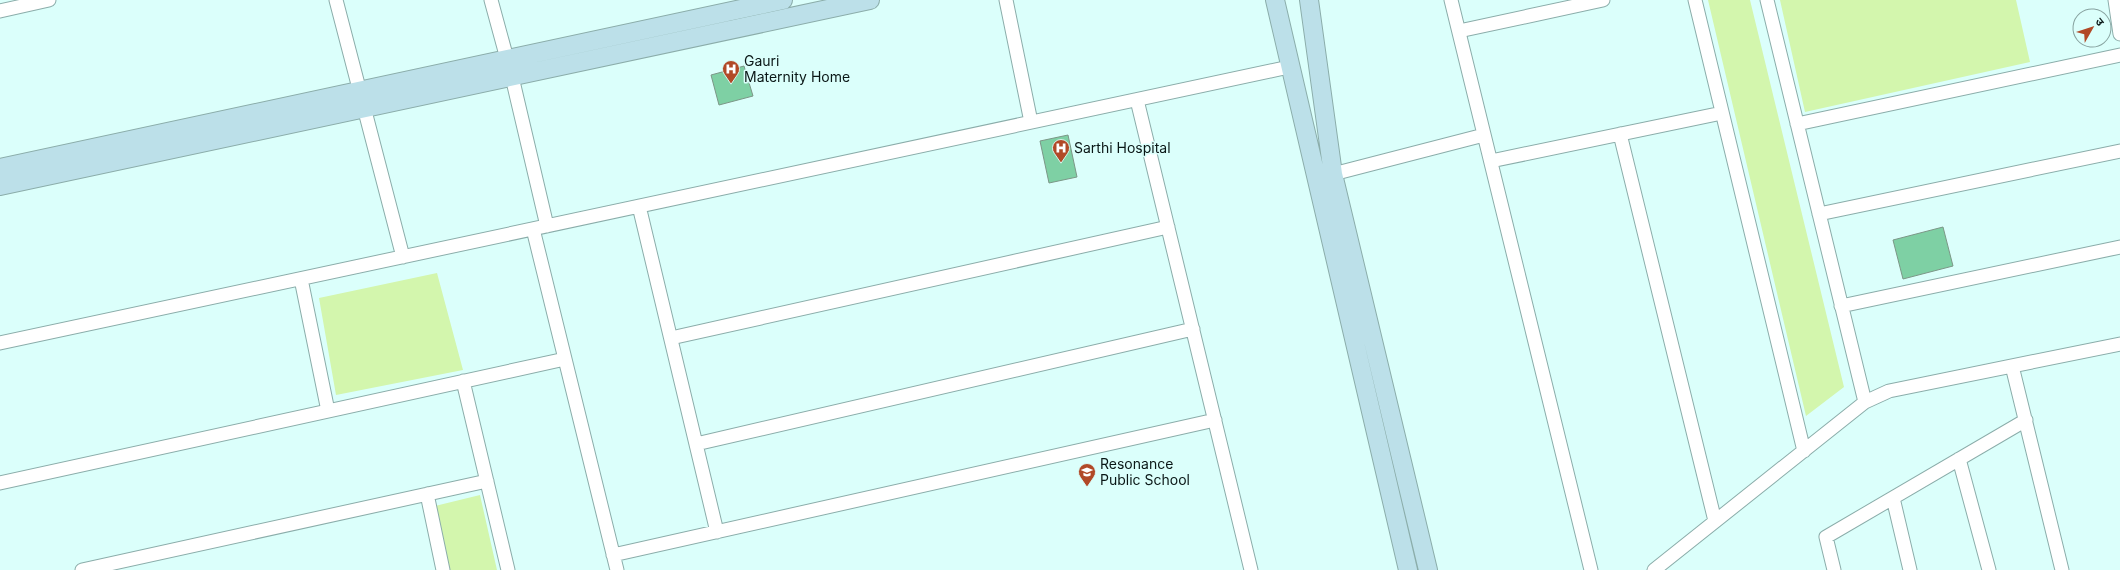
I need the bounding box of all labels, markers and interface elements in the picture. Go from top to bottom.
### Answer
north arrow [2072,8,2112,48]
text: उ [2092,15,2108,29]
place label: Gauri Maternity Home [744,52,850,85]
hospital icon: Gauri Maternity Home [721,59,741,84]
hospital icon: Sarthi Hospital [1051,138,1071,163]
place label: Sarthi Hospital [1074,139,1171,156]
place label: Resonance Public School [1100,455,1190,488]
school or university icon: Resonance Public School [1077,462,1097,487]

